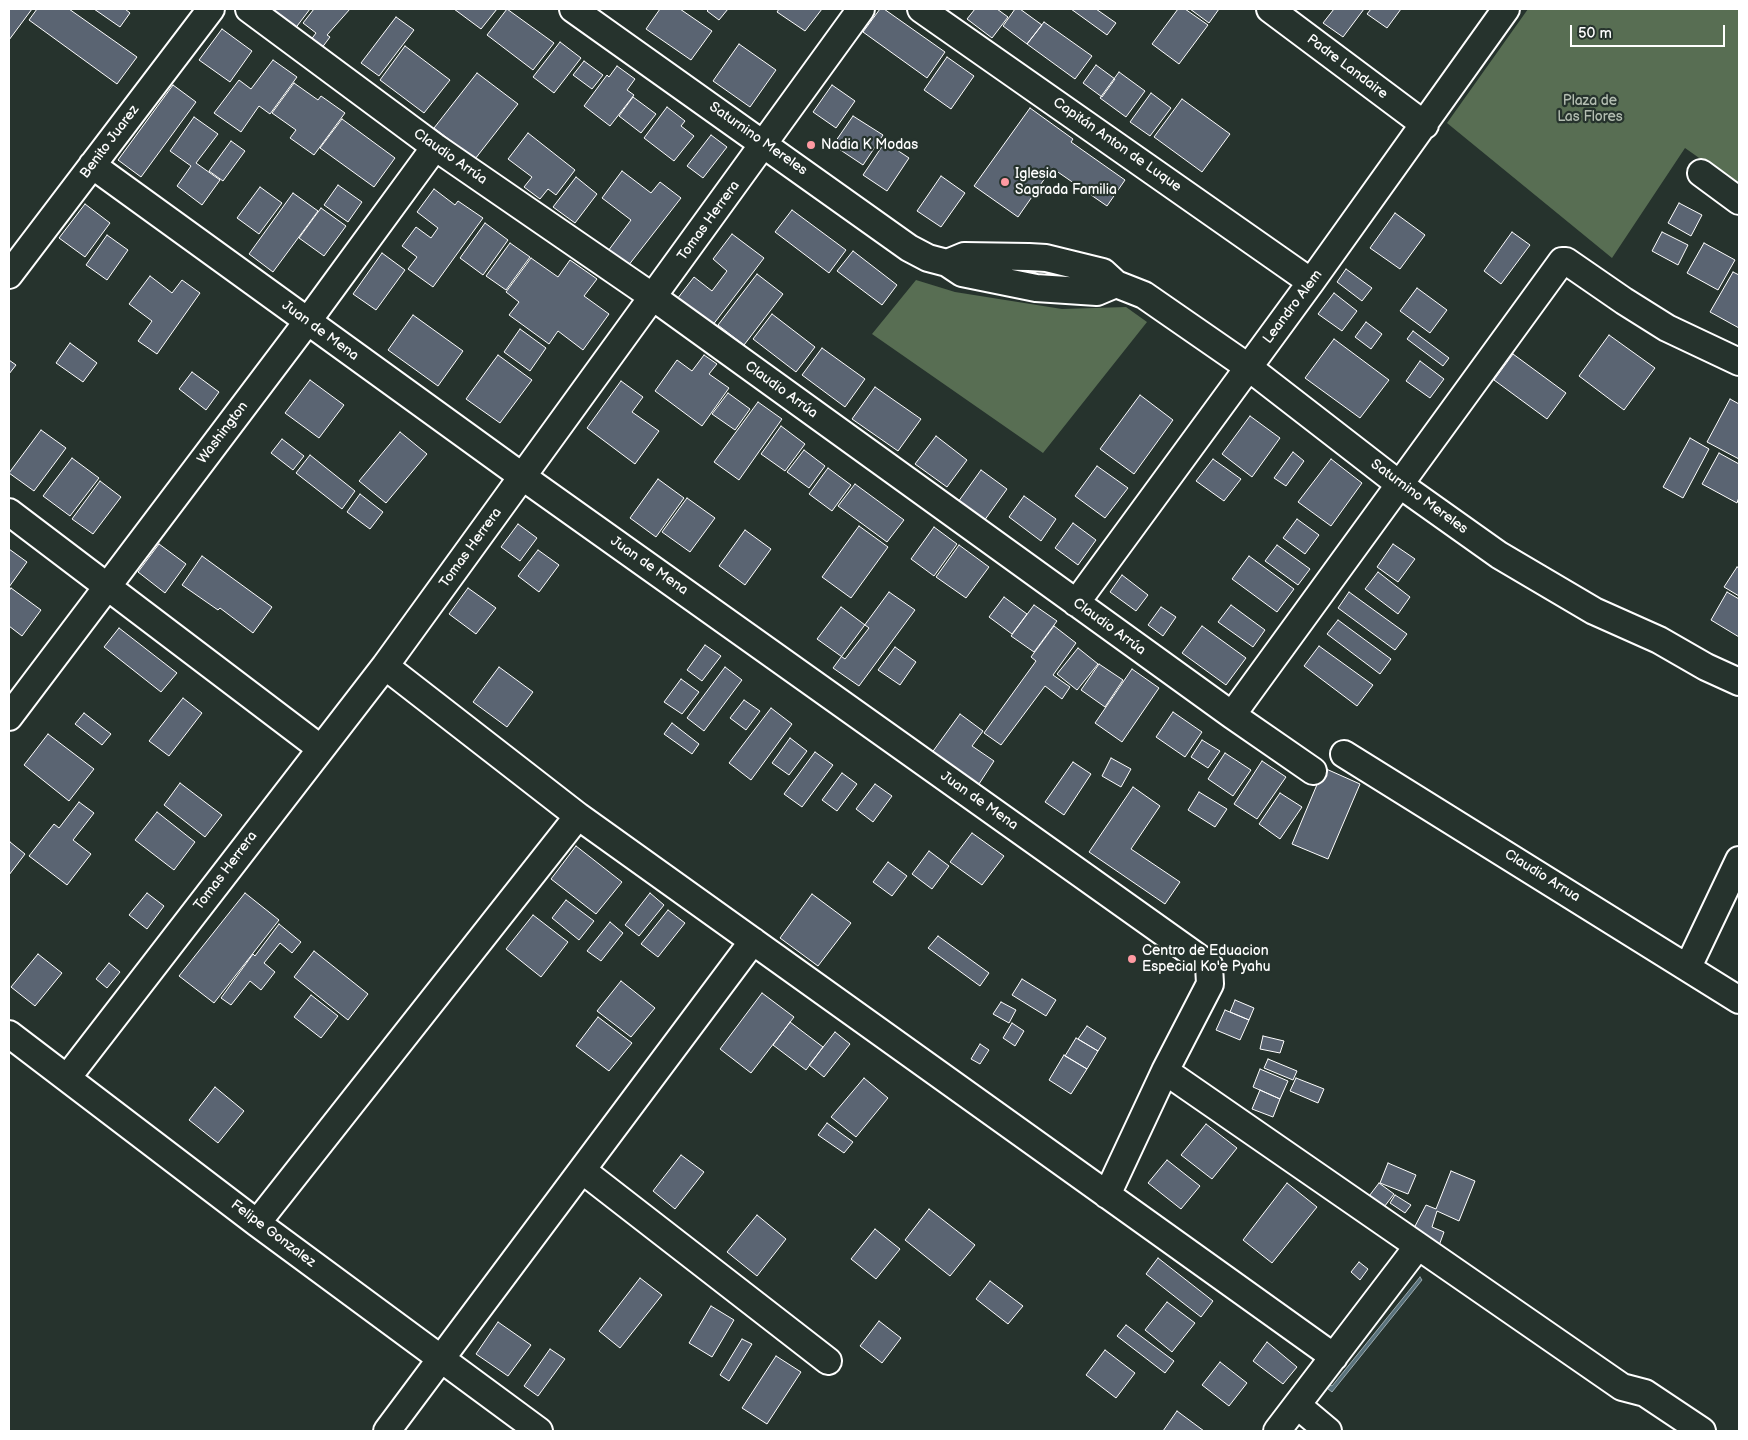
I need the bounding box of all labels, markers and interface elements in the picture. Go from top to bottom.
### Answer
scale bar [1573,15,1728,47]
text: 50 m [1578,24,1612,43]
street label: Padre Landaire [1303,31,1391,103]
park label: Plaza de Las Flores [1557,93,1623,125]
street label: Capitán Anton de Luque [1050,94,1184,196]
street label: Saturnino Mereles [706,99,810,179]
street label: Benito Juarez [77,102,143,182]
street label: Claudio Arrúa [410,125,490,189]
place label: Nadia K Modas [821,137,918,153]
marker: Nadia K Modas [805,139,817,151]
place label: Iglesia Sagrada Familia [1015,166,1117,198]
marker: Iglesia Sagrada Familia [999,176,1011,188]
street label: Tomas Herrera [674,178,744,264]
street label: Leandro Alem [1260,267,1326,347]
street label: Juan de Mena [278,297,362,365]
street label: Claudio Arrúa [741,358,821,422]
street label: Washington [194,399,252,467]
street label: Saturnino Mereles [1367,456,1471,538]
street label: Tomas Herrera [436,505,506,591]
street label: Juan de Mena [607,533,691,599]
street label: Claudio Arrúa [1069,595,1149,659]
street label: Juan de Mena [937,768,1021,834]
street label: Tomas Herrera [191,828,261,914]
street label: Claudio Arrua [1501,846,1583,906]
place label: Centro de Eduacion Especial Ko'e Pyahu [1142,943,1270,976]
marker: Centro de Eduacion Especial Ko'e Pyahu [1126,953,1138,965]
street label: Felipe Gonzalez [227,1197,319,1271]

